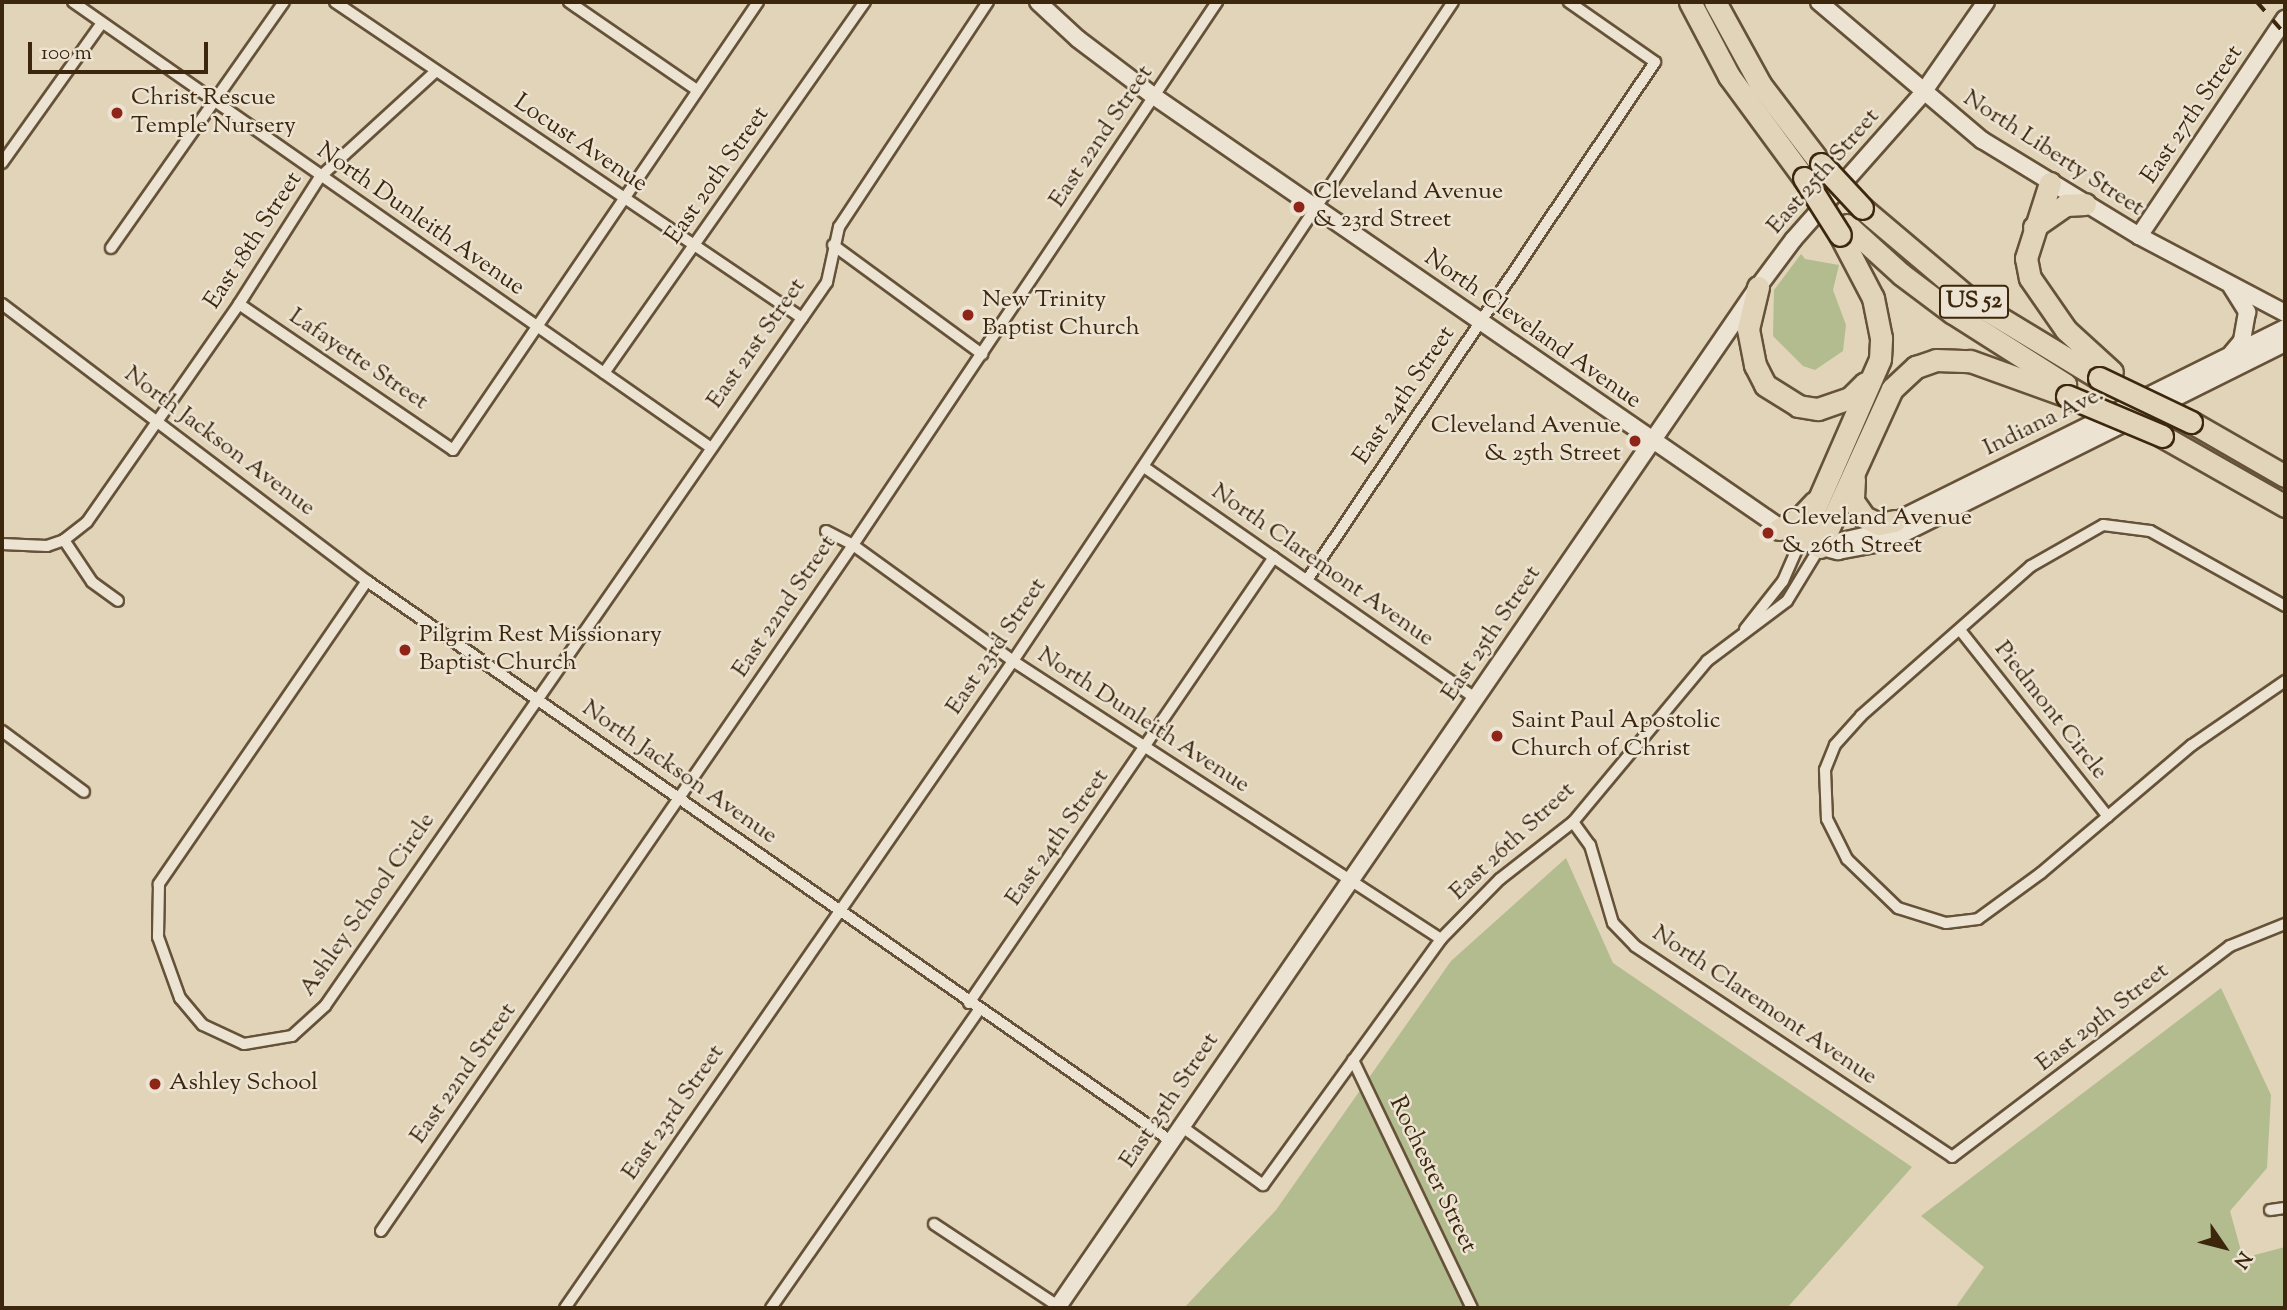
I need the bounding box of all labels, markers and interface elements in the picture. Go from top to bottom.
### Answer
scale bar [32,28,212,72]
text: 100 m [41,39,92,69]
street label: East 27th Street [2136,40,2250,190]
street label: East 22nd Street [1044,60,1160,214]
place label: Christ Rescue Temple Nursery [131,85,296,141]
street label: North Liberty Street [1957,85,2149,223]
street label: Locust Avenue [508,89,652,199]
street label: East 20th Street [660,102,776,250]
street label: East 25th Street [1762,103,1886,241]
marker: Christ Rescue Temple Nursery [109,105,125,121]
street label: North Dunleith Avenue [310,137,530,303]
street label: East 18th Street [199,167,309,315]
place label: Cleveland Avenue & 23rd Street [1313,179,1503,235]
marker: Cleveland Avenue & 23rd Street [1291,199,1307,215]
street label: North Cleveland Avenue [1418,244,1646,416]
street label: East 21st Street [701,273,813,415]
road number: US 52 [1939,282,2009,322]
place label: New Trinity Baptist Church [982,287,1140,343]
street label: Lafayette Street [283,303,433,417]
marker: New Trinity Baptist Church [960,307,976,323]
street label: East 24th Street [1348,321,1462,471]
street label: North Jackson Avenue [118,361,320,523]
street label: Indiana Ave. [1979,381,2109,463]
place label: Cleveland Avenue & 25th Street [1431,413,1621,469]
marker: Cleveland Avenue & 25th Street [1627,433,1643,449]
street label: North Claremont Avenue [1205,478,1439,654]
place label: Cleveland Avenue & 26th Street [1782,505,1972,561]
marker: Cleveland Avenue & 26th Street [1760,525,1776,541]
street label: East 22nd Street [727,530,843,684]
street label: East 25th Street [1436,561,1548,707]
street label: East 23rd Street [941,573,1053,721]
place label: Pilgrim Rest Missionary Baptist Church [419,622,662,678]
street label: Piedmont Circle [1987,636,2113,786]
marker: Pilgrim Rest Missionary Baptist Church [397,642,413,658]
street label: North Dunleith Avenue [1031,642,1255,800]
street label: North Jackson Avenue [576,695,782,851]
place label: Saint Paul Apostolic Church of Christ [1511,708,1721,764]
marker: Saint Paul Apostolic Church of Christ [1489,728,1505,744]
street label: East 24th Street [1000,764,1116,912]
street label: East 26th Street [1444,777,1582,907]
street label: Ashley School Circle [294,808,442,1002]
street label: North Claremont Avenue [1646,920,1882,1092]
street label: East 29th Street [2031,957,2175,1079]
street label: East 22nd Street [405,998,523,1150]
street label: East 25th Street [1114,1028,1226,1174]
street label: East 23rd Street [617,1040,731,1186]
place label: Ashley School [169,1070,318,1098]
marker: Ashley School [147,1076,163,1092]
street label: Rochester Street [1382,1092,1482,1258]
north arrow [2189,1212,2259,1282]
text: N [2226,1245,2257,1273]

